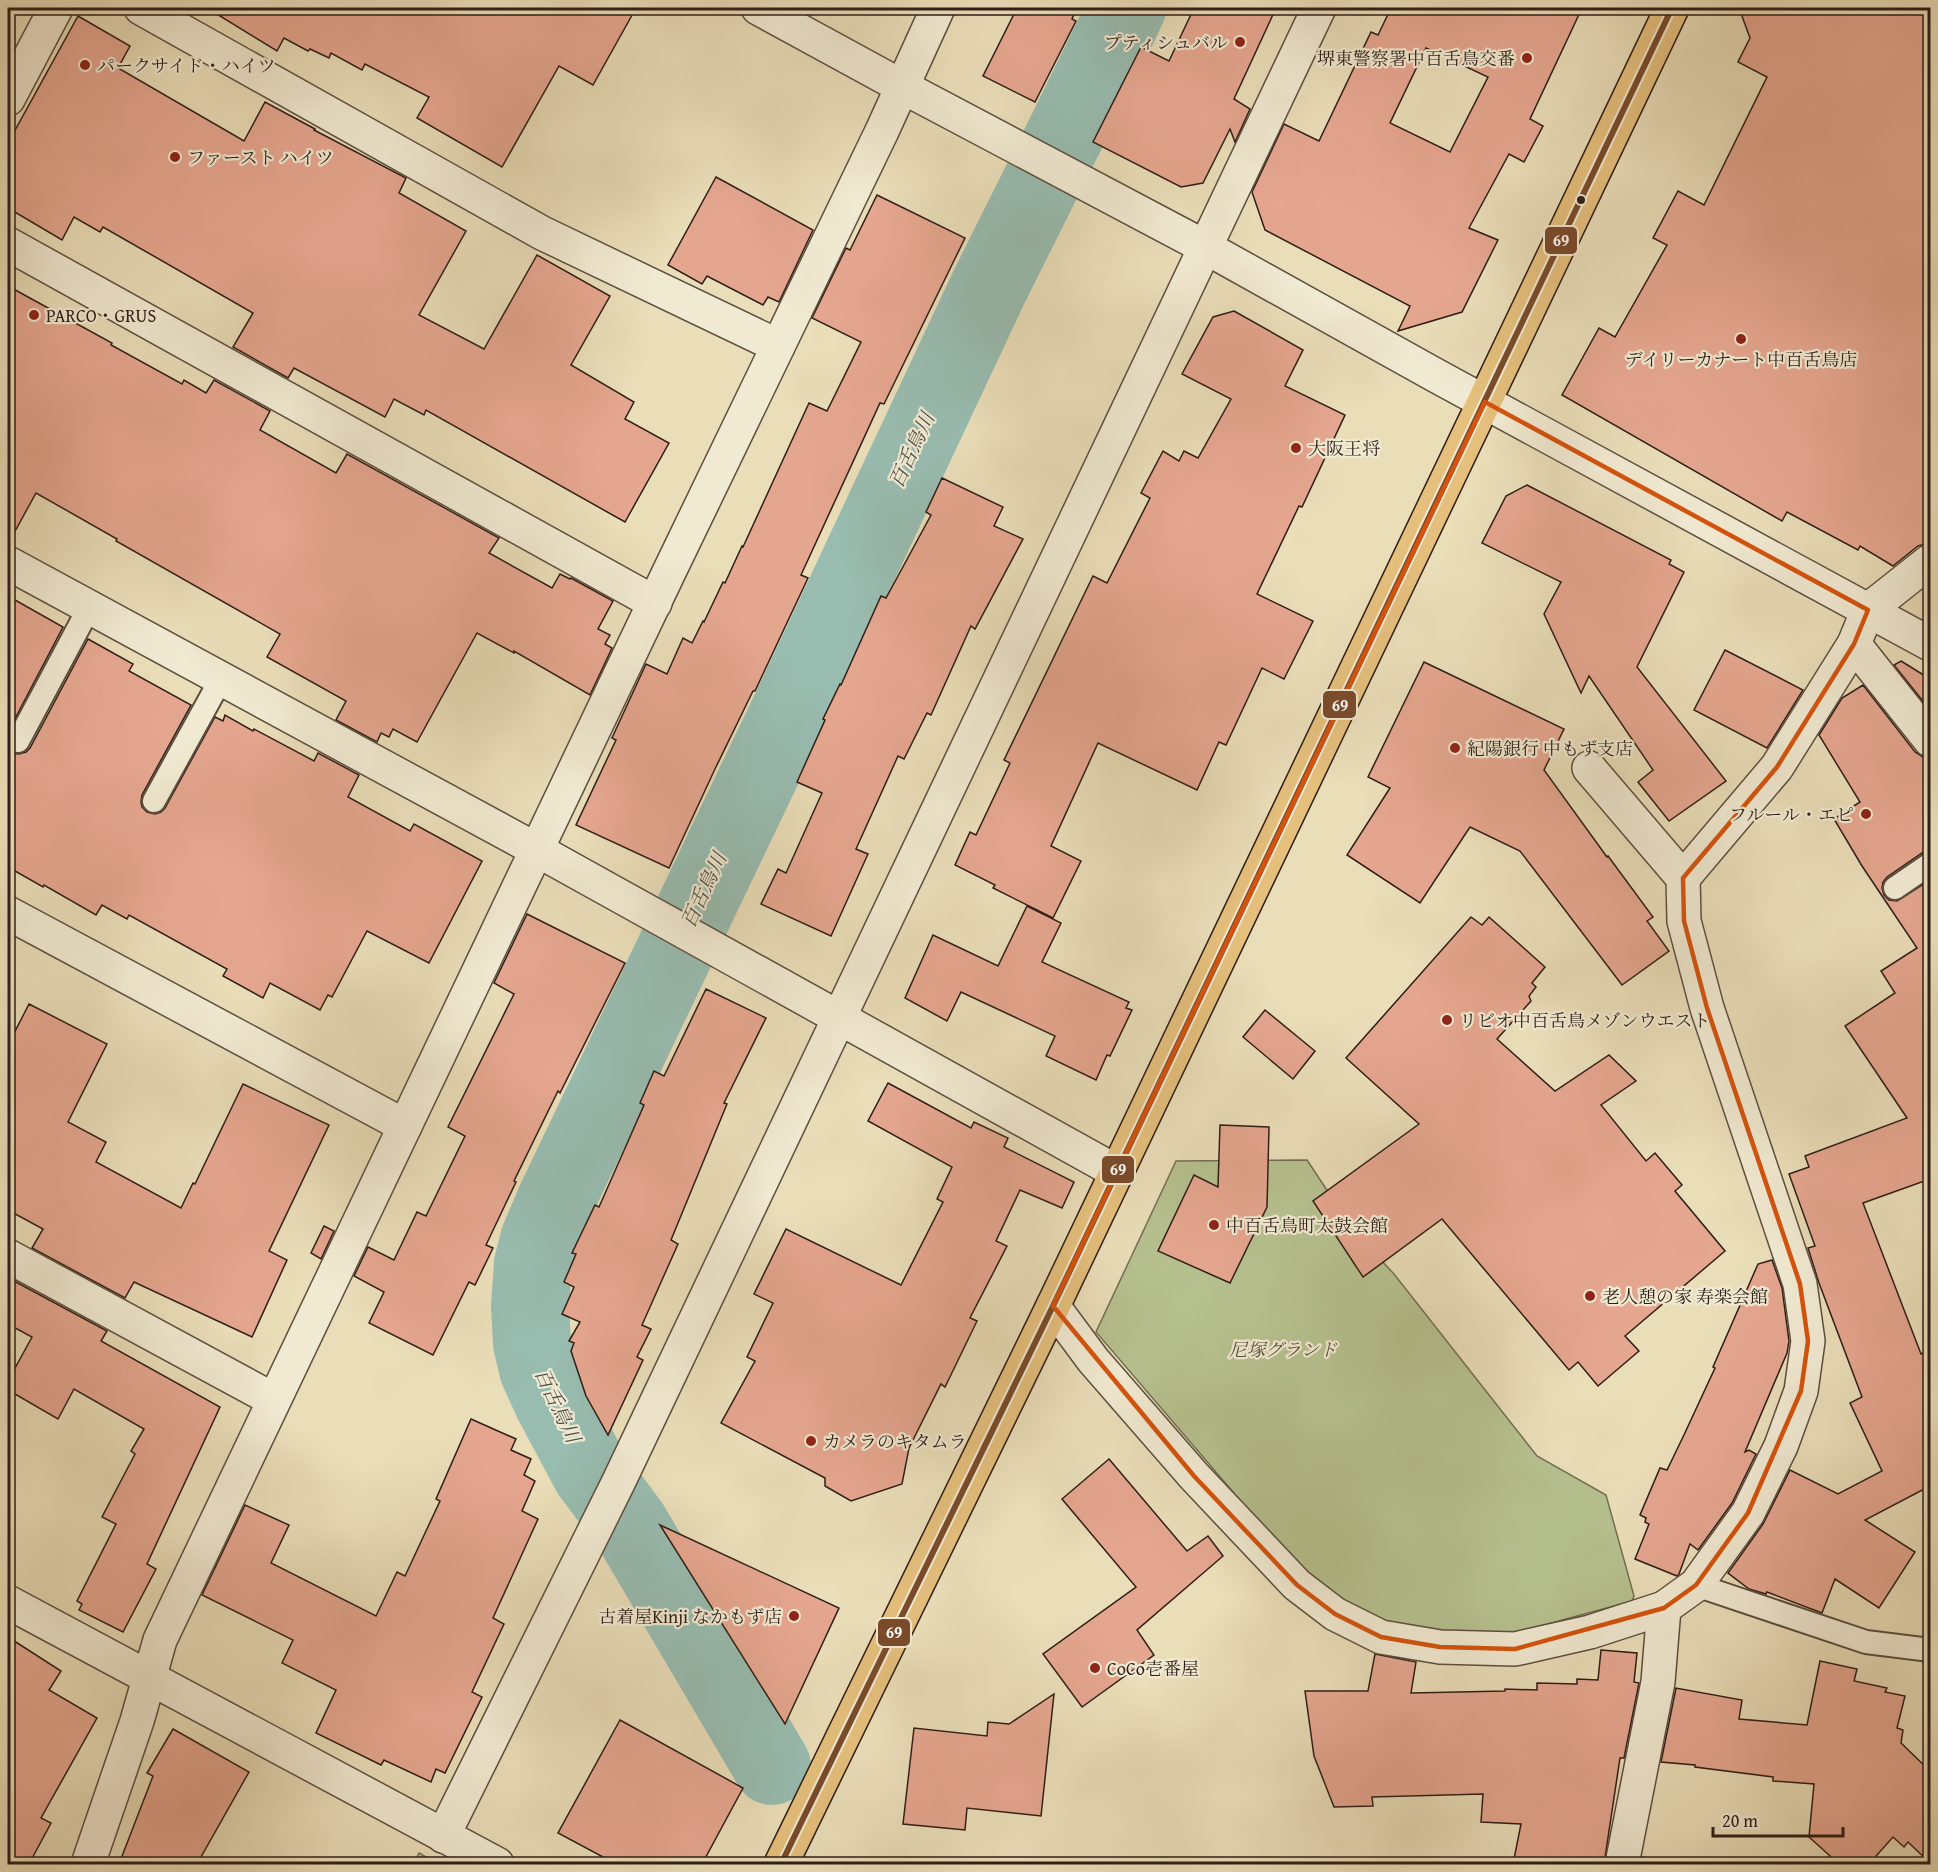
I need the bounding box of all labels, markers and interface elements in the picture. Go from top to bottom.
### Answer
place label: プティシュバル [1104,29,1228,56]
marker: プティシュバル [1233,35,1247,49]
place label: 堺東警察署中百舌鳥交番 [1317,45,1515,72]
marker: 堺東警察署中百舌鳥交番 [1520,51,1534,65]
place label: パークサイド・ハイツ [97,52,276,79]
marker: パークサイド・ハイツ [78,58,92,72]
place label: ファースト ハイツ [187,144,334,171]
marker: ファースト ハイツ [168,150,182,164]
unlabelled marker [1575,194,1587,206]
line badge: 69 [1544,226,1578,255]
text: 69 [1553,228,1569,252]
place label: PARCO・GRUS [46,302,156,329]
marker: PARCO・GRUS [27,308,41,322]
marker: デイリーカナート中百舌鳥店 [1734,332,1748,346]
place label: デイリーカナート中百舌鳥店 [1625,346,1857,373]
water label: 百舌鳥川 [881,406,942,492]
place label: 大阪王将 [1308,435,1380,462]
marker: 大阪王将 [1289,441,1303,455]
line badge: 69 [1322,690,1357,719]
text: 69 [1332,693,1348,717]
place label: 紀陽銀行 中もず支店 [1467,735,1633,762]
marker: 紀陽銀行 中もず支店 [1448,741,1462,755]
place label: フルール・エピ [1729,801,1854,828]
marker: フルール・エピ [1859,807,1873,821]
water label: 百舌鳥川 [673,846,734,932]
place label: リビオ中百舌鳥メゾンウエスト [1459,1007,1710,1034]
marker: リビオ中百舌鳥メゾンウエスト [1440,1013,1454,1027]
line badge: 69 [1101,1155,1135,1184]
text: 69 [1110,1157,1126,1181]
place label: 中百舌鳥町太鼓会館 [1226,1212,1388,1239]
marker: 中百舌鳥町太鼓会館 [1207,1218,1221,1232]
place label: 老人憩の家 寿楽会館 [1602,1283,1768,1310]
marker: 老人憩の家 寿楽会館 [1583,1289,1597,1303]
park label: 尼塚グランド [1229,1336,1338,1363]
water label: 百舌鳥川 [528,1363,589,1449]
place label: カメラのキタムラ [823,1428,967,1455]
marker: カメラのキタムラ [804,1434,818,1448]
place label: 古着屋Kinji なかもず店 [598,1603,782,1630]
marker: 古着屋Kinji なかもず店 [787,1609,801,1623]
line badge: 69 [877,1618,911,1647]
text: 69 [886,1620,902,1644]
place label: CoCo壱番屋 [1107,1655,1199,1682]
marker: CoCo壱番屋 [1088,1661,1102,1675]
scale bar [1713,1800,1844,1838]
text: 20 m [1722,1807,1758,1834]

